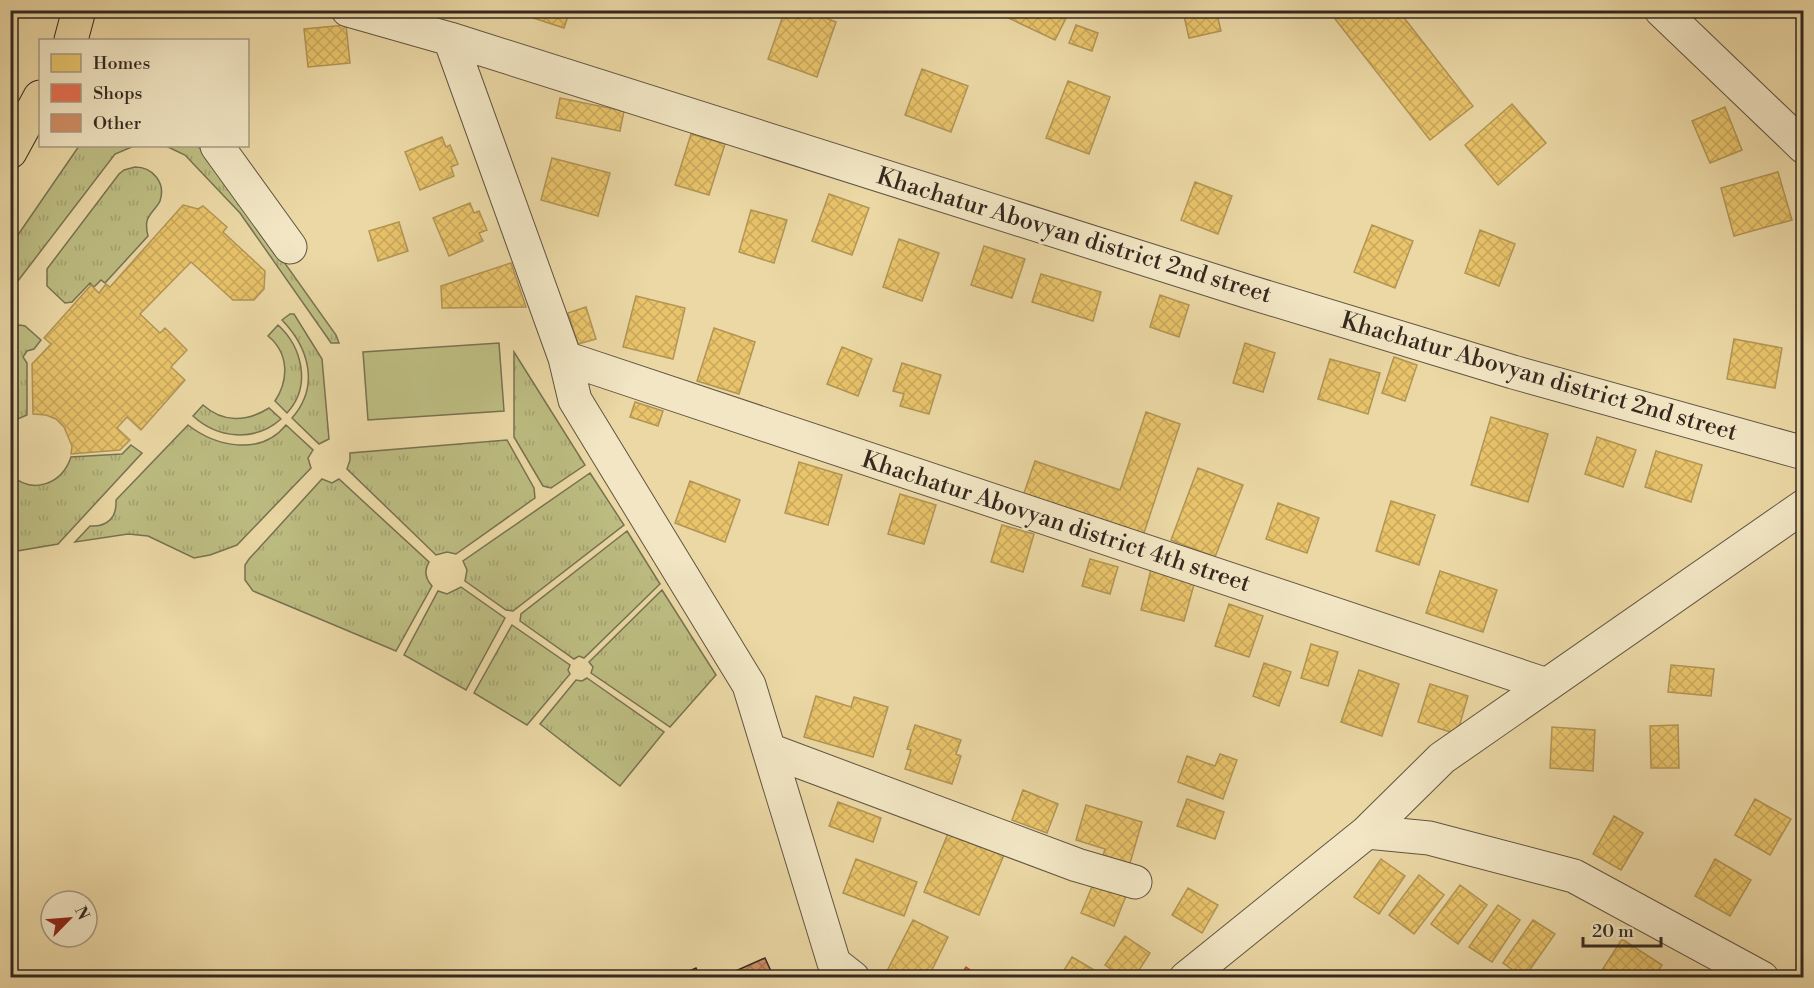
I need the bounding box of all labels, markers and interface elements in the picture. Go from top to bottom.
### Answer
legend [39,39,249,147]
text: Homes [93,52,150,75]
text: Shops [93,82,143,105]
text: Other [93,112,141,135]
street label: Khachatur Abovyan district 2nd street [873,162,1275,311]
street label: Khachatur Abovyan district 2nd street [1337,306,1741,448]
street label: Khachatur Abovyan district 4th street [858,445,1255,599]
north arrow [39,889,99,949]
text: N [70,903,94,923]
scale bar [1583,910,1661,948]
text: 20 m [1592,920,1634,943]

